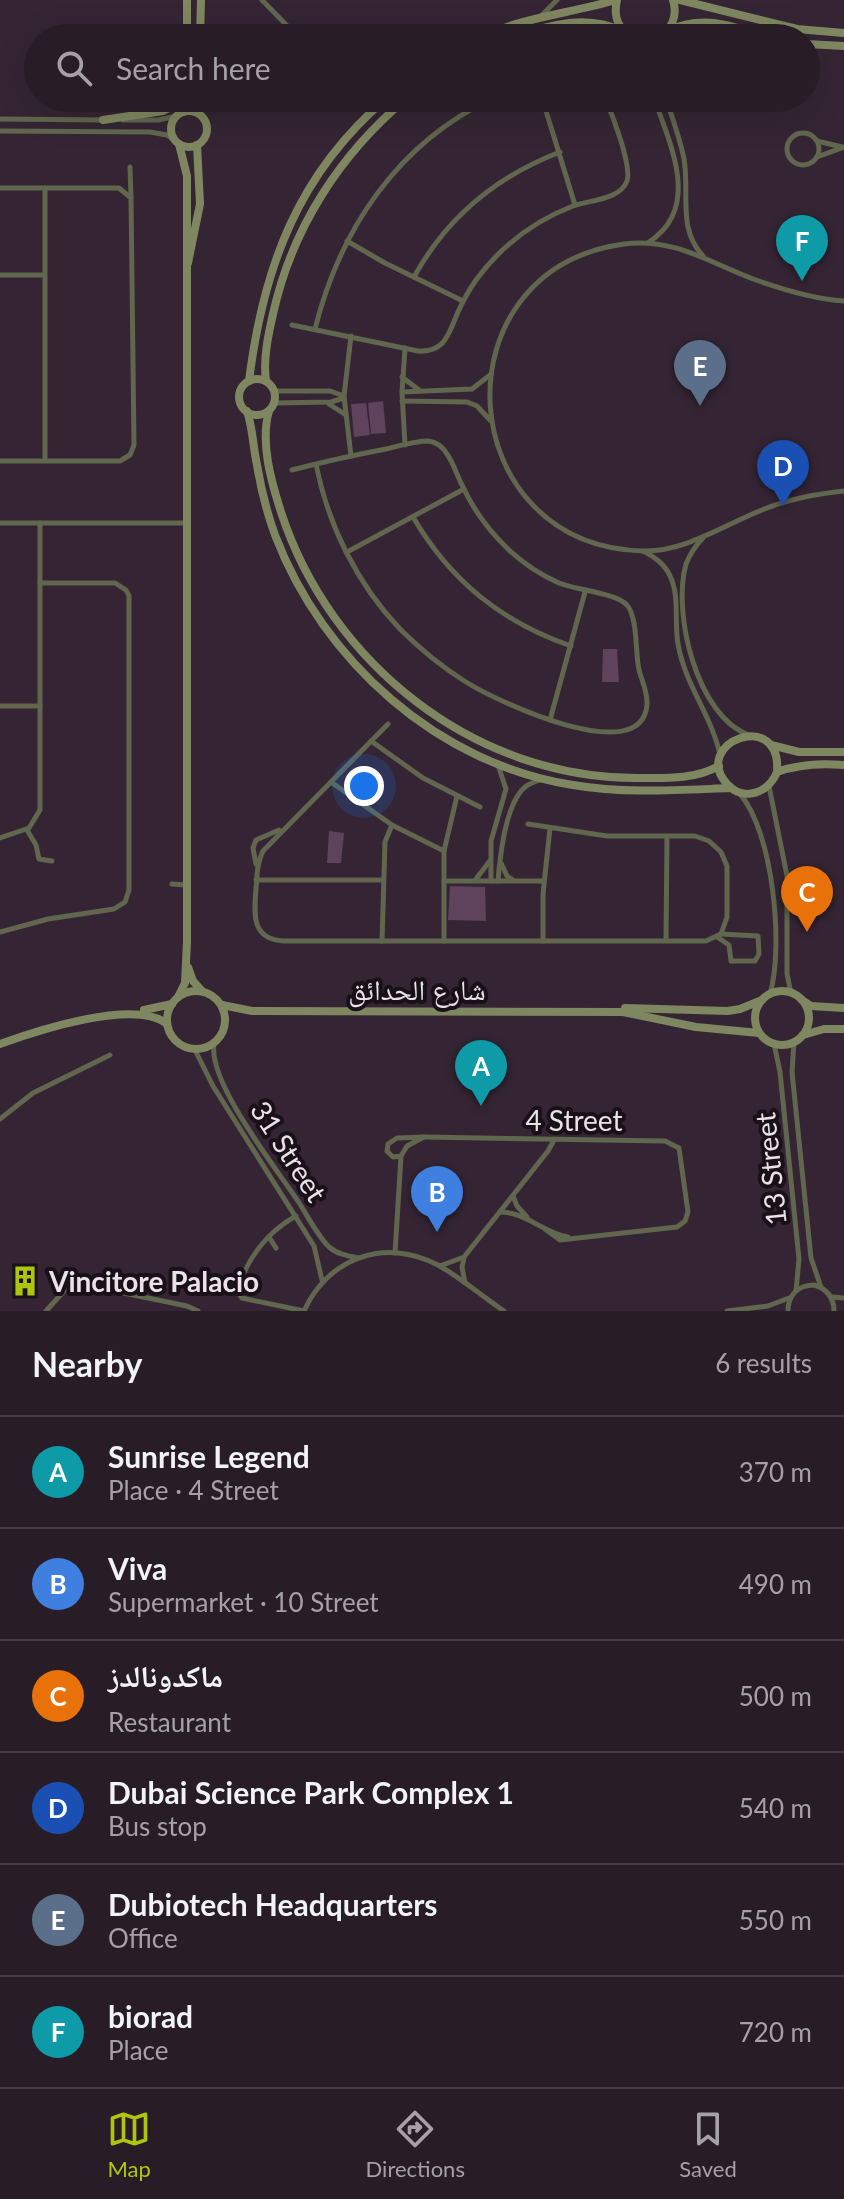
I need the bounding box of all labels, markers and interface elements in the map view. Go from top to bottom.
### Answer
search box [24,24,820,112]
icon: search [52,46,96,90]
text: Search here [116,50,271,86]
pin: F [776,215,828,281]
pin: E [674,340,726,406]
pin: D [757,440,809,506]
your location [344,766,384,806]
pin: C [781,866,833,932]
street label: شارع الحدائق [348,972,486,1008]
pin: A [455,1040,507,1106]
street label: 31 Street [244,1094,334,1208]
street label: 4 Street [525,1103,623,1137]
street label: 13 Street [747,1111,793,1227]
pin: B [411,1166,463,1232]
building icon: Vincitore Palacio [8,1264,42,1298]
place label: Vincitore Palacio [48,1264,259,1298]
text: Nearby [32,1343,143,1384]
text: 6 results [715,1347,812,1379]
text: Sunrise Legend [108,1438,310,1474]
text: A [49,1456,67,1488]
text: 370 m [739,1456,812,1488]
text: Place · 4 Street [108,1474,279,1506]
text: Viva [108,1550,167,1586]
text: B [49,1568,67,1600]
text: 490 m [739,1568,812,1600]
text: Supermarket · 10 Street [108,1586,379,1618]
text: ماكدونالدز [108,1657,223,1693]
text: C [49,1680,67,1712]
text: 500 m [739,1680,812,1712]
text: Restaurant [108,1706,231,1738]
text: Dubai Science Park Complex 1 [108,1774,514,1810]
text: D [48,1792,68,1824]
text: 540 m [739,1792,812,1824]
text: Bus stop [108,1810,207,1842]
text: Dubiotech Headquarters [108,1886,438,1922]
text: E [51,1904,65,1936]
text: 550 m [739,1904,812,1936]
text: Office [108,1922,178,1954]
text: biorad [108,1998,193,2034]
text: F [51,2016,65,2048]
text: 720 m [739,2016,812,2048]
text: Place [108,2034,169,2066]
tab: Map [107,2107,151,2182]
tab: Directions [366,2107,465,2182]
tab: Saved [679,2107,737,2182]

